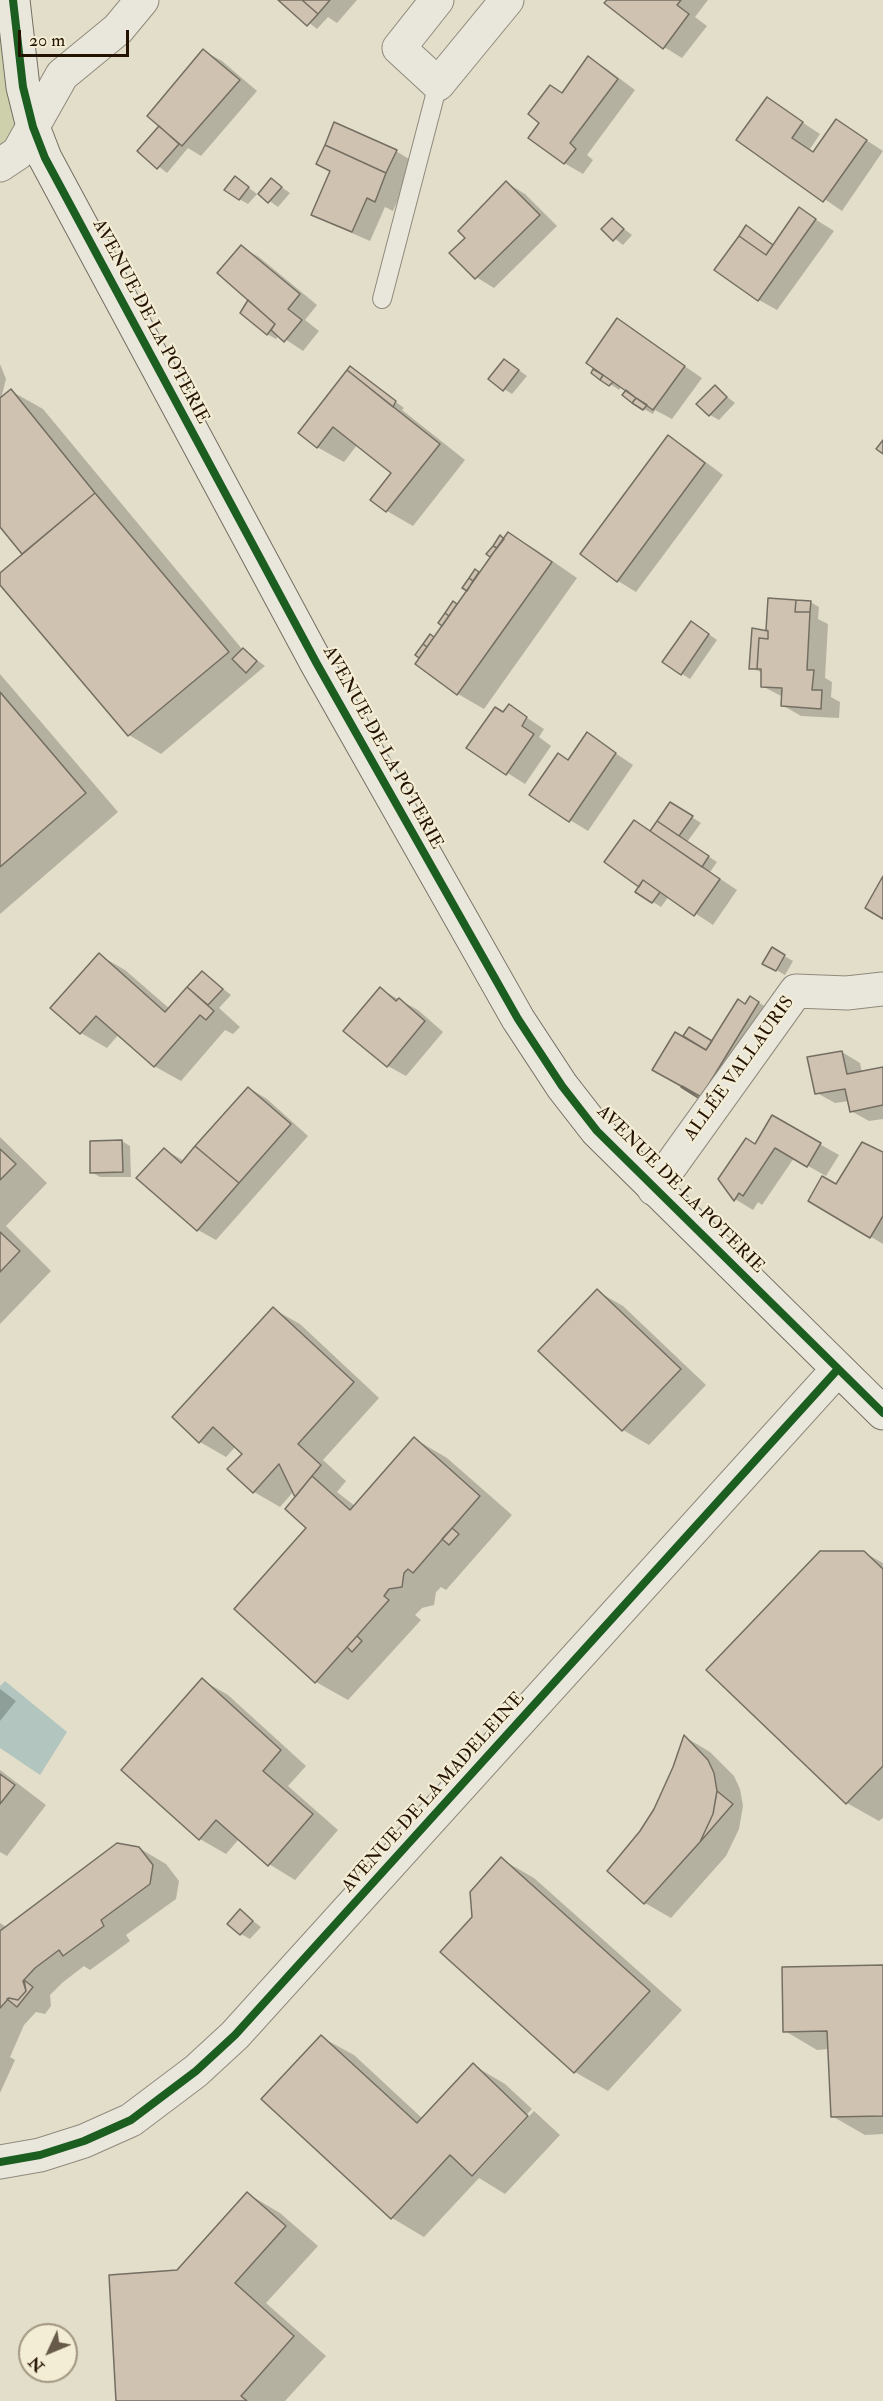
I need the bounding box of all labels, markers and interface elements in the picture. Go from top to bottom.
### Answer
scale bar [21,18,132,56]
text: 20 m [29,29,65,52]
street label: AVENUE DE LA POTERIE [87,216,213,428]
street label: AVENUE DE LA POTERIE [317,643,447,853]
street label: ALLÉE VALLAURIS [680,993,800,1145]
street label: AVENUE DE LA POTERIE [592,1102,768,1278]
street label: AVENUE DE LA MADELEINE [338,1688,530,1898]
north arrow [18,2323,78,2383]
text: N [24,2352,49,2376]

